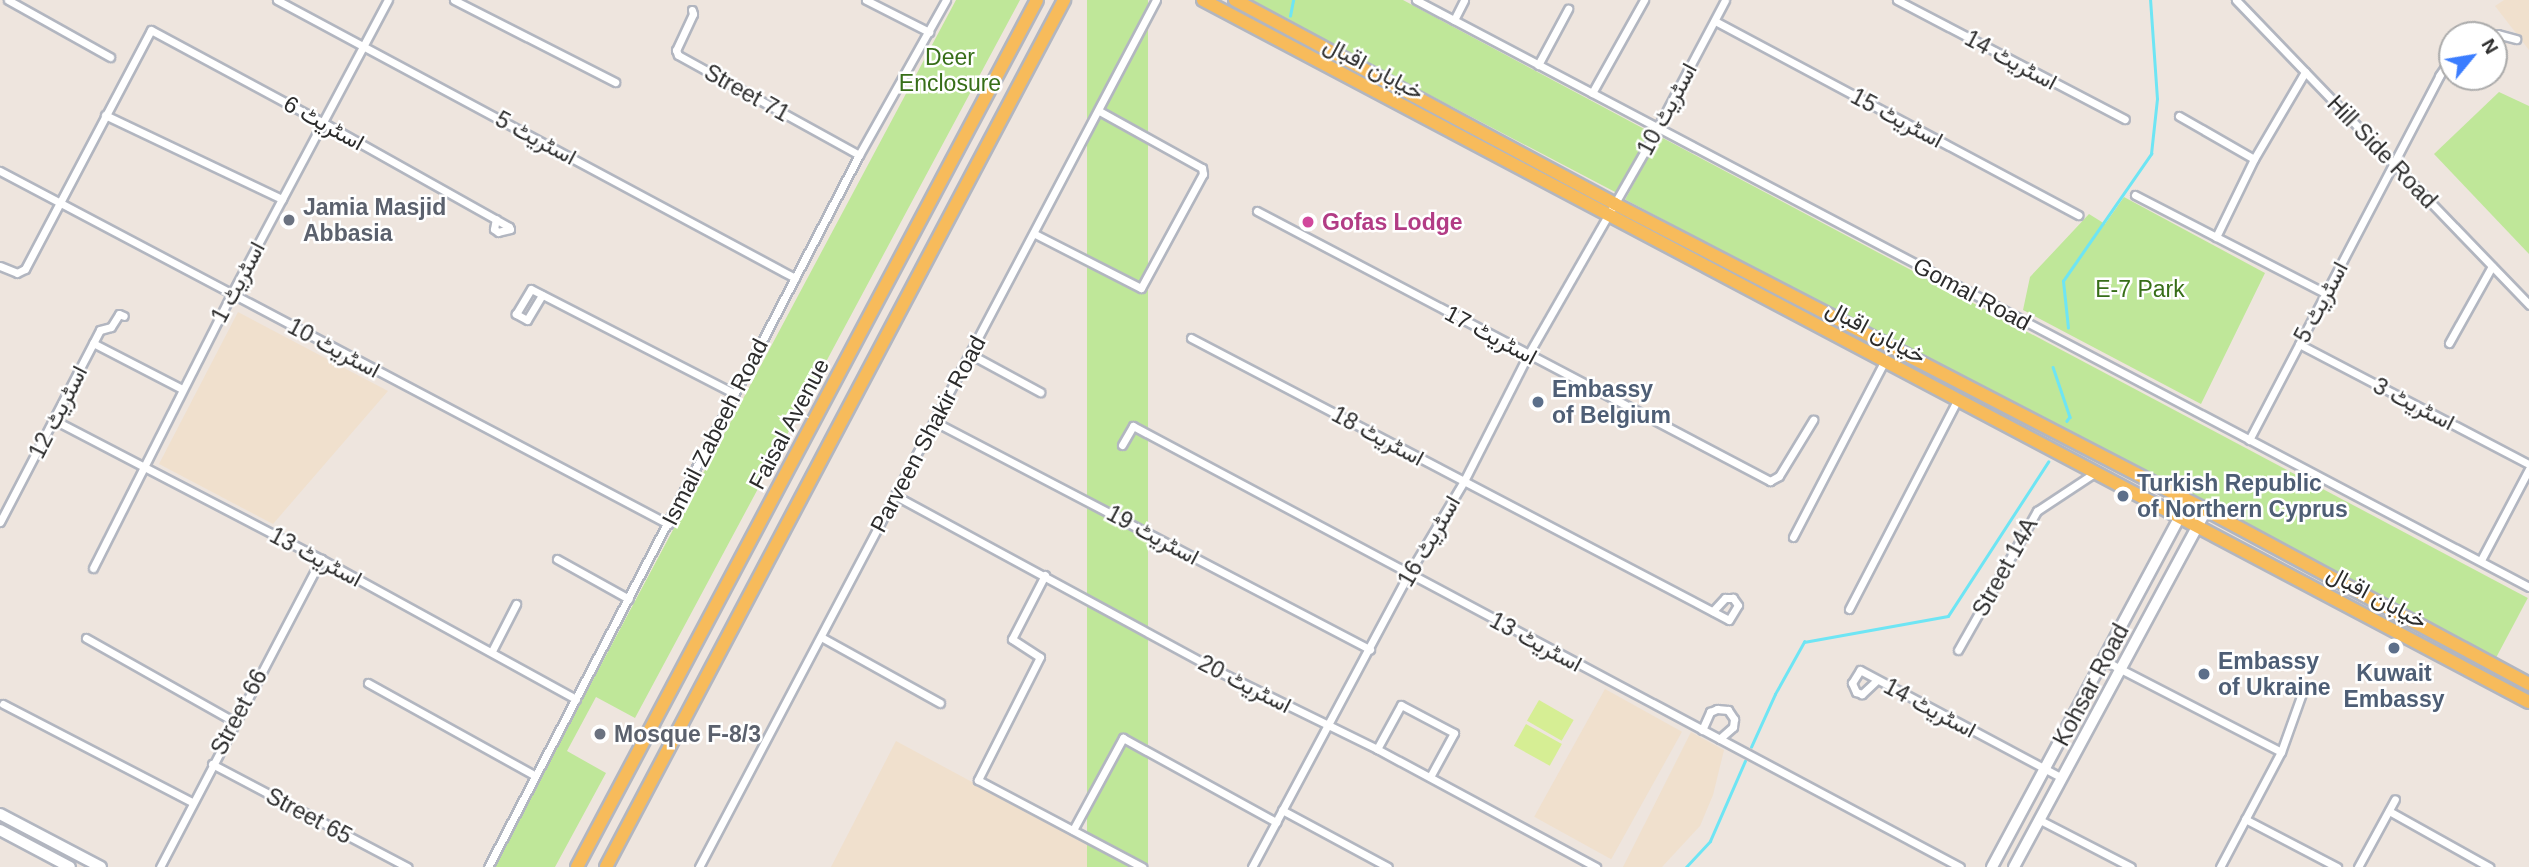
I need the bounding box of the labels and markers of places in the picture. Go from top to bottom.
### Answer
place label: Jamia Masjid Abbasia [303,193,446,247]
place label: Gofas Lodge [1322,208,1463,236]
marker: Jamia Masjid Abbasia [281,212,297,228]
marker: Gofas Lodge [1300,214,1316,230]
place label: Embassy of Belgium [1552,375,1671,429]
marker: Embassy of Belgium [1530,394,1546,410]
place label: Turkish Republic of Northern Cyprus [2137,469,2348,523]
marker: Turkish Republic of Northern Cyprus [2115,488,2131,504]
marker: Kuwait Embassy [2386,640,2402,656]
place label: Embassy of Ukraine [2218,647,2330,701]
place label: Kuwait Embassy [2343,659,2445,713]
marker: Embassy of Ukraine [2196,666,2212,682]
place label: Mosque F-8/3 [614,720,761,748]
marker: Mosque F-8/3 [592,726,608,742]

